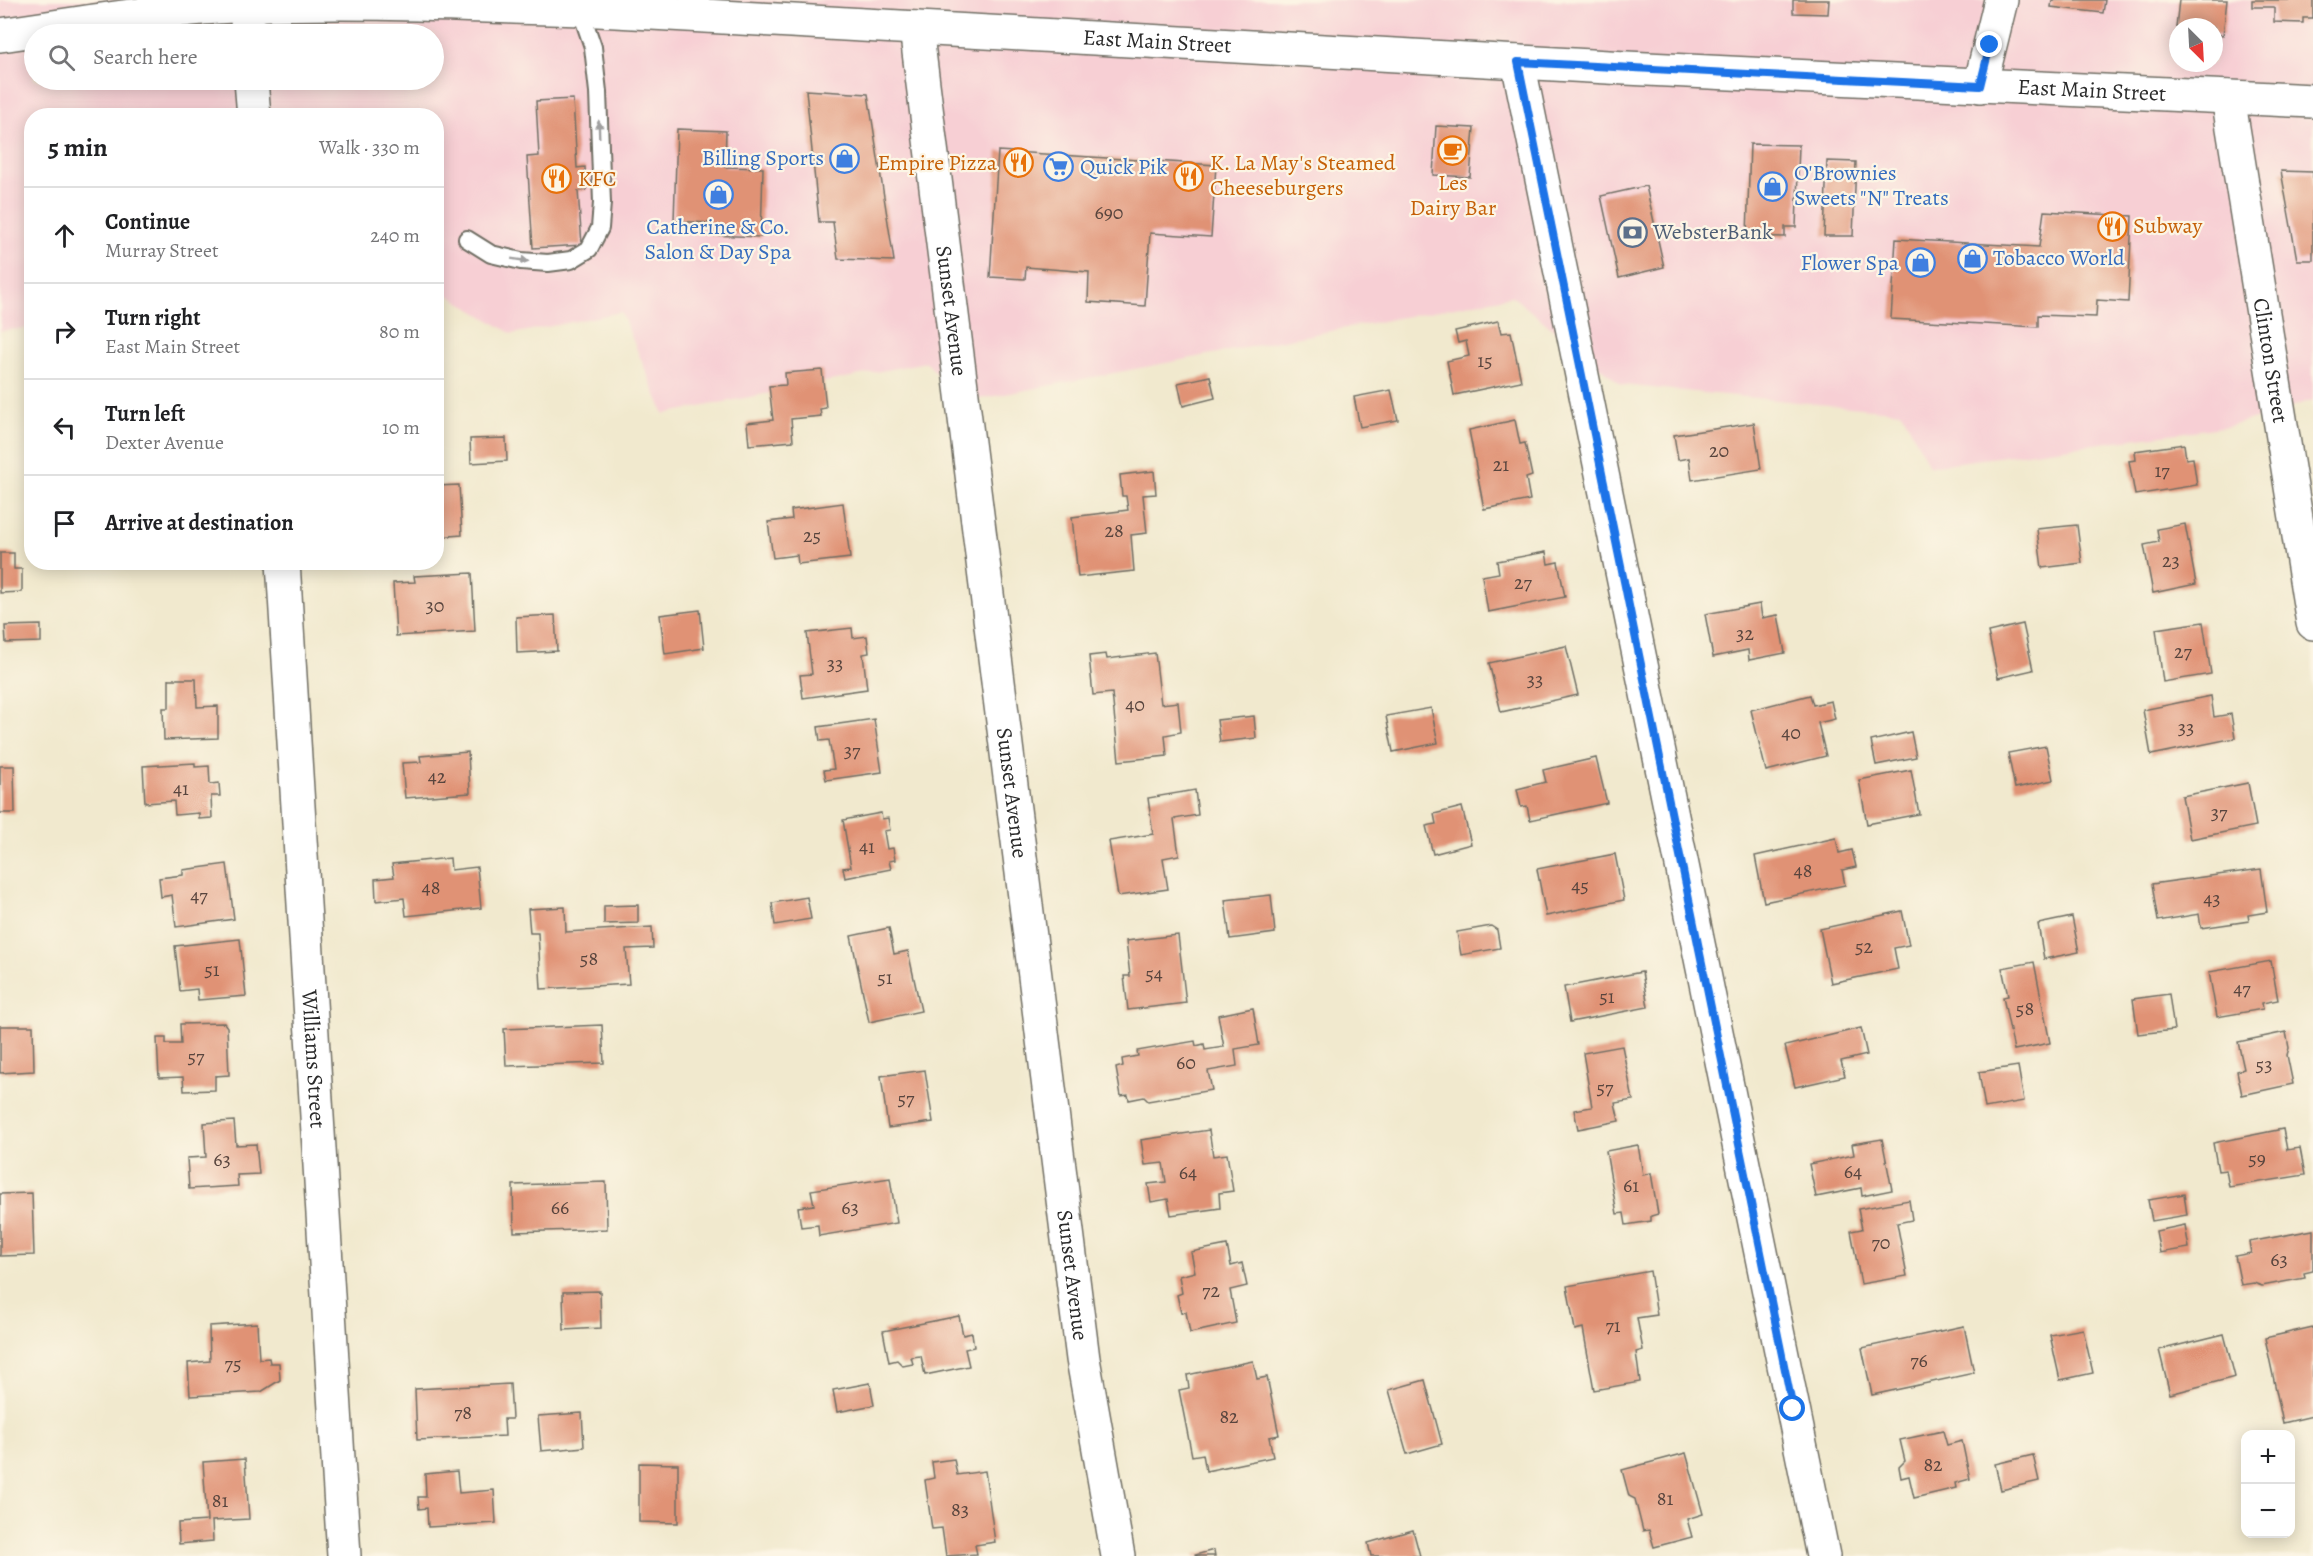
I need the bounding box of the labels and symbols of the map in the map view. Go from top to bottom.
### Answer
north arrow [2169,18,2223,72]
street label: East Main Street [1082,22,1232,61]
route end [1976,31,2002,57]
street label: East Main Street [2017,72,2167,109]
one-way arrow [594,119,604,138]
cafe icon: Les Dairy Bar [1437,135,1469,167]
shop icon: Billing Sports [829,142,861,174]
place label: Billing Sports [702,143,824,173]
restaurant icon: Empire Pizza [1002,147,1034,179]
place label: Empire Pizza [878,148,998,178]
place label: K. La May's Steamed Cheeseburgers [1210,148,1396,203]
supermarket icon: Quick Pik [1043,151,1075,183]
place label: Quick Pik [1080,152,1167,182]
place label: O'Brownies Sweets "N" Treats [1794,158,1949,213]
restaurant icon: K. La May's Steamed Cheeseburgers [1173,160,1205,192]
restaurant icon: KFC [541,163,573,195]
place label: KFC [578,164,617,194]
place label: Les Dairy Bar [1410,168,1496,223]
shop icon: O'Brownies Sweets "N" Treats [1757,170,1789,202]
shop icon: Catherine & Co. Salon & Day Spa [702,179,734,211]
house number: 690 [1095,199,1124,226]
restaurant icon: Subway [2096,210,2128,242]
place label: Subway [2133,211,2202,241]
place label: Catherine & Co. Salon & Day Spa [645,212,792,267]
bank icon: WebsterBank [1616,216,1648,248]
place label: WebsterBank [1652,217,1773,247]
shop icon: Tobacco World [1956,242,1988,274]
place label: Tobacco World [1993,243,2125,273]
street label: Sunset Avenue [928,244,975,378]
shop icon: Flower Spa [1904,247,1936,279]
place label: Flower Spa [1800,248,1900,278]
one-way arrow [511,256,530,265]
street label: Clinton Street [2246,296,2295,425]
house number: 15 [1477,347,1493,374]
house number: 20 [1709,437,1729,464]
house number: 21 [1493,451,1509,478]
house number: 17 [2154,457,2170,484]
house number: 28 [1104,517,1124,544]
house number: 25 [803,522,821,549]
house number: 23 [2162,547,2180,574]
house number: 27 [1514,569,1533,596]
house number: 30 [426,592,444,619]
house number: 32 [1736,620,1754,647]
house number: 27 [2174,638,2193,665]
house number: 33 [827,650,843,677]
house number: 33 [1527,666,1543,693]
house number: 40 [1125,691,1145,718]
house number: 33 [2178,714,2194,741]
house number: 40 [1781,719,1801,746]
street label: Sunset Avenue [989,726,1035,860]
house number: 37 [844,737,861,764]
house number: 42 [428,763,447,790]
house number: 41 [173,775,189,802]
house number: 37 [2211,799,2228,826]
house number: 41 [859,833,875,860]
house number: 48 [1794,857,1812,884]
house number: 45 [1571,872,1589,899]
house number: 48 [422,874,440,901]
house number: 47 [190,882,208,909]
house number: 43 [2203,885,2221,912]
house number: 52 [1855,933,1874,960]
house number: 58 [580,945,598,972]
house number: 51 [204,956,220,983]
house number: 54 [1145,960,1163,987]
house number: 51 [877,964,893,991]
house number: 47 [2233,975,2251,1002]
house number: 51 [1599,983,1615,1010]
street label: Williams Street [294,988,333,1129]
house number: 58 [2016,995,2034,1022]
house number: 57 [188,1043,205,1070]
house number: 60 [1176,1049,1196,1076]
house number: 53 [2256,1051,2272,1078]
house number: 57 [1597,1074,1614,1101]
house number: 57 [898,1085,915,1112]
house number: 59 [2248,1145,2266,1172]
house number: 63 [213,1146,231,1173]
house number: 64 [1844,1158,1862,1185]
house number: 64 [1179,1159,1197,1186]
house number: 61 [1623,1172,1639,1199]
house number: 66 [551,1194,569,1221]
house number: 63 [841,1194,859,1221]
street label: Sunset Avenue [1049,1208,1096,1342]
house number: 70 [1871,1229,1891,1256]
house number: 63 [2270,1246,2288,1273]
house number: 72 [1202,1277,1220,1304]
house number: 71 [1605,1312,1621,1339]
house number: 76 [1910,1347,1928,1374]
house number: 75 [225,1350,242,1377]
route start [1779,1395,1805,1421]
house number: 78 [454,1399,472,1426]
house number: 82 [1219,1403,1239,1430]
house number: 82 [1923,1451,1943,1478]
house number: 81 [1657,1485,1673,1512]
house number: 81 [212,1487,228,1514]
house number: 83 [951,1496,969,1523]

